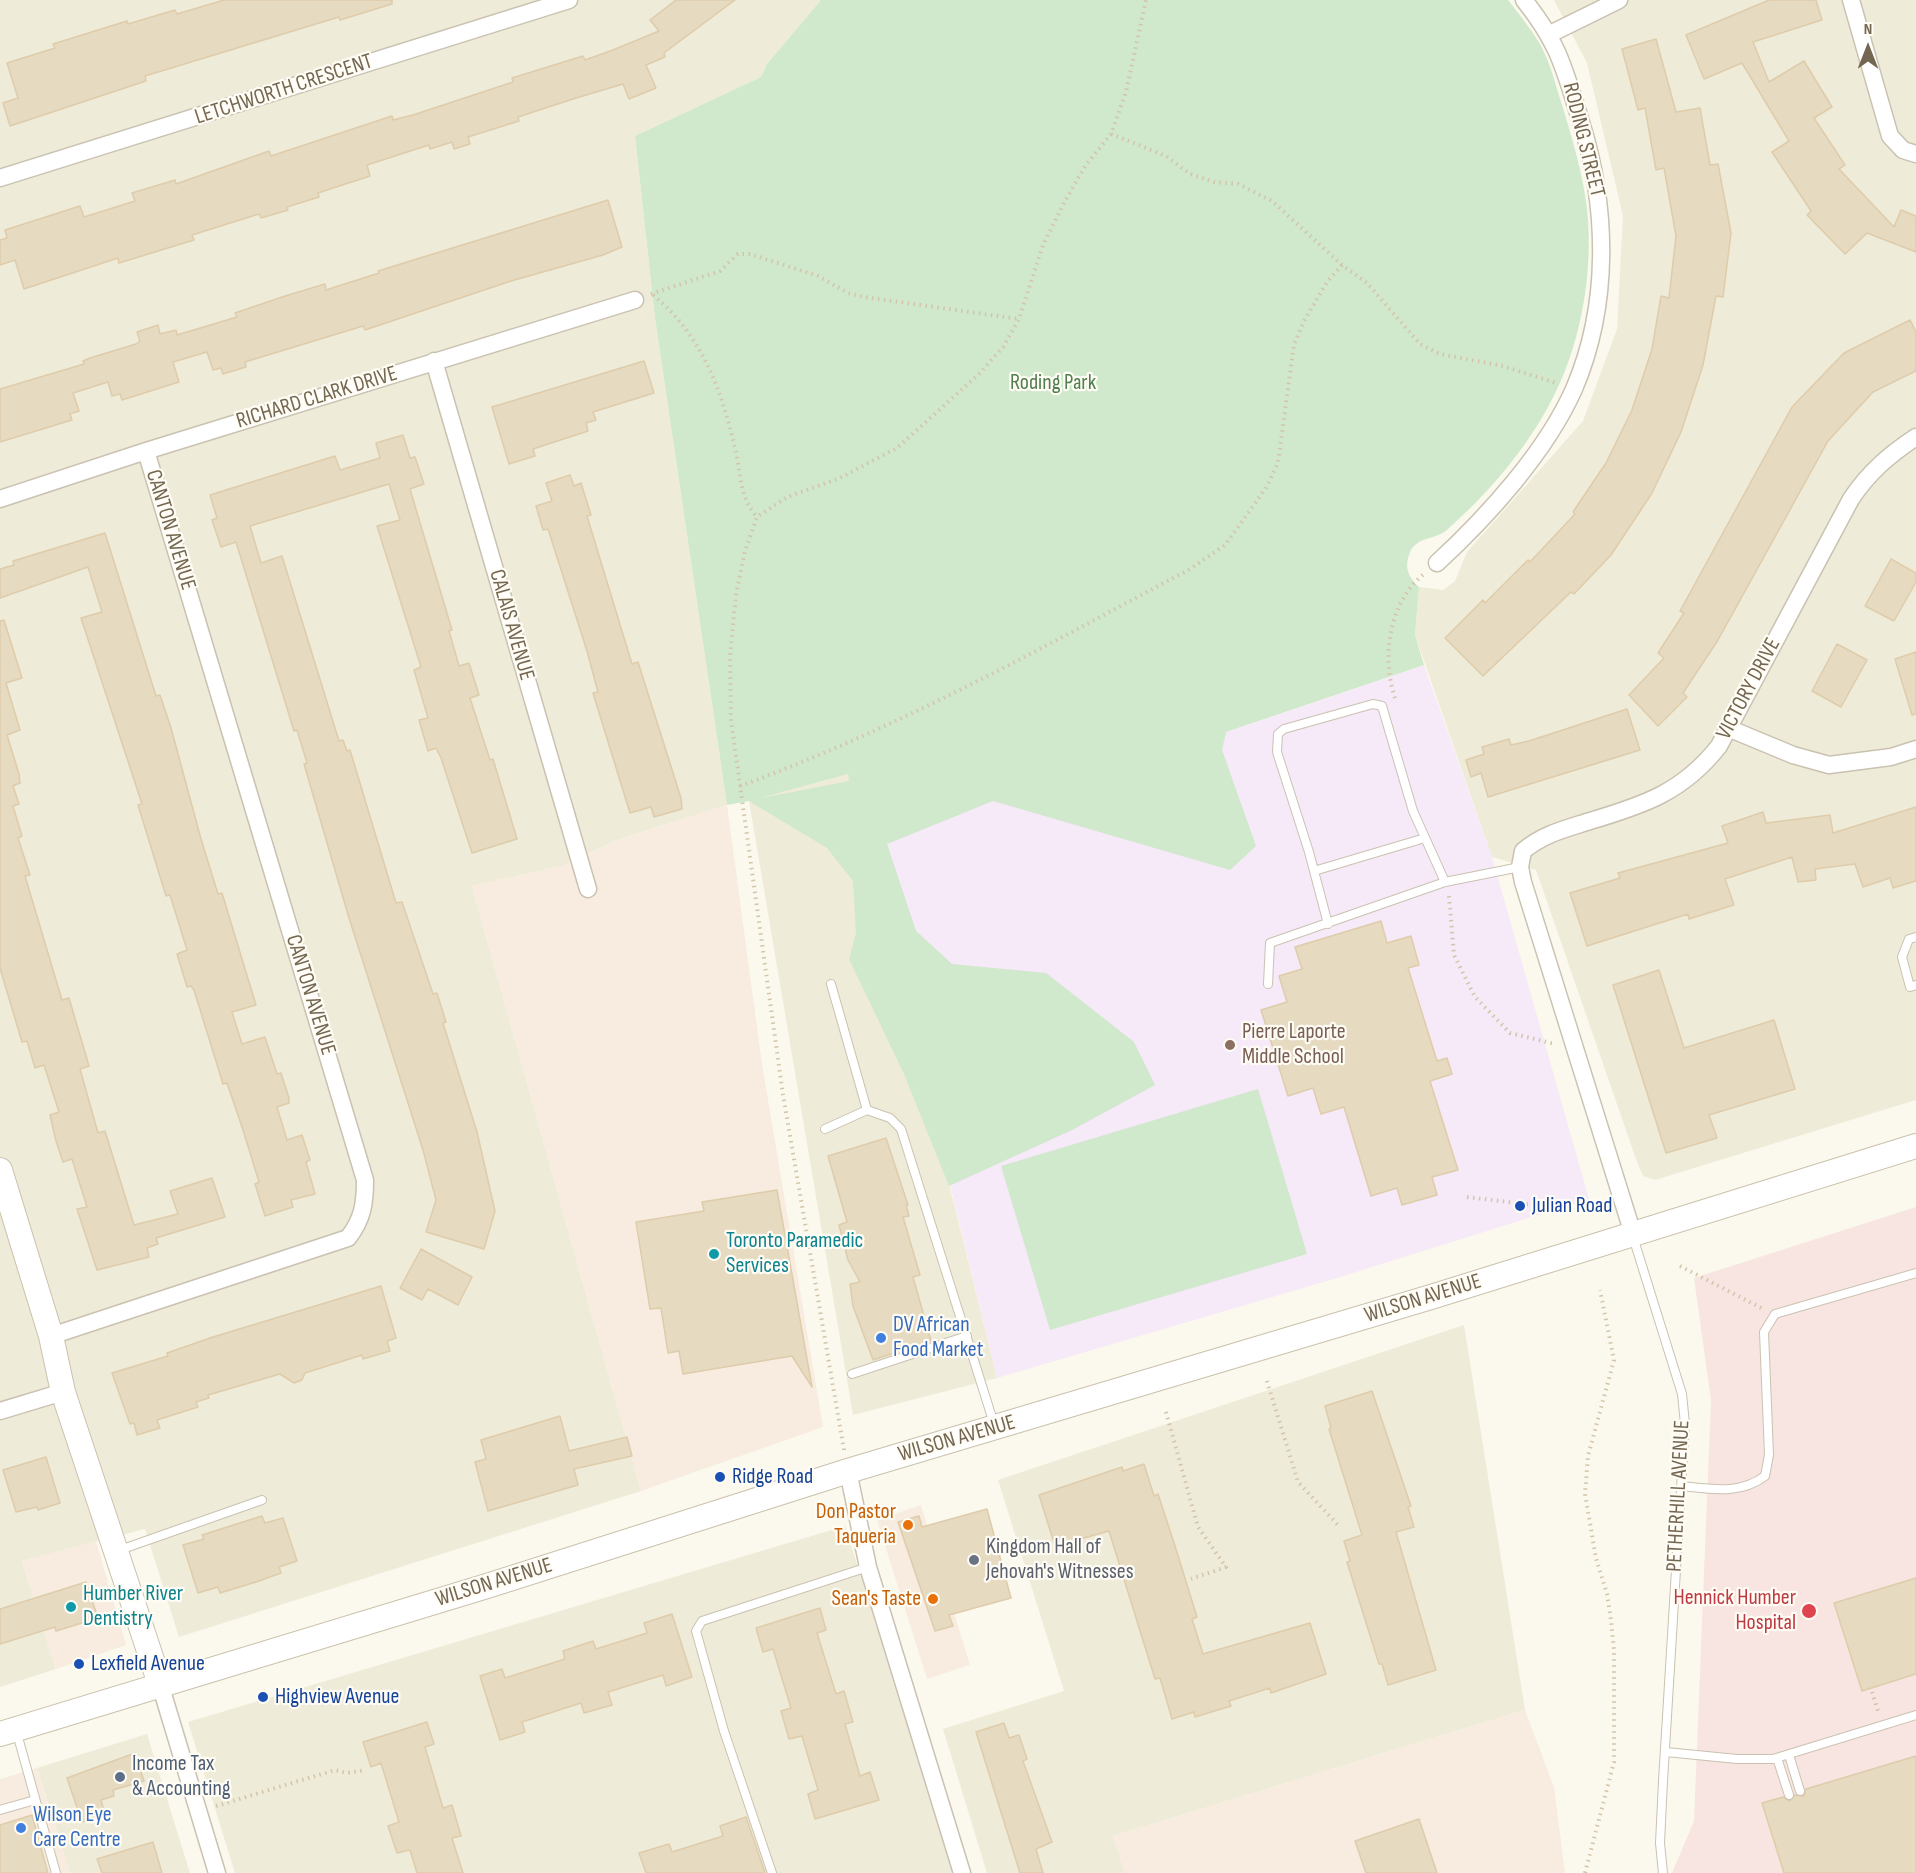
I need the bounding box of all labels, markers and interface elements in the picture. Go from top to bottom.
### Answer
north arrow [1838,18,1898,78]
text: N [1864,20,1872,39]
street label: LETCHWORTH CRESCENT [192,49,376,131]
street label: RODING STREET [1556,80,1610,200]
street label: RICHARD CLARK DRIVE [233,361,401,435]
park label: Roding Park [1010,370,1096,396]
street label: CANTON AVENUE [139,467,201,593]
street label: CALAIS AVENUE [483,566,539,684]
street label: VICTORY DRIVE [1711,634,1787,744]
street label: CANTON AVENUE [279,932,341,1058]
place label: Pierre Laporte Middle School [1242,1019,1346,1070]
marker: Pierre Laporte Middle School [1223,1038,1237,1052]
place label: Julian Road [1532,1193,1612,1219]
marker: Julian Road [1513,1199,1527,1213]
place label: Toronto Paramedic Services [726,1228,863,1280]
marker: Toronto Paramedic Services [707,1247,721,1261]
street label: WILSON AVENUE [1361,1269,1485,1329]
place label: DV African Food Market [893,1312,983,1364]
marker: DV African Food Market [874,1331,888,1345]
street label: WILSON AVENUE [895,1410,1019,1468]
street label: PETHERHILL AVENUE [1662,1419,1696,1573]
place label: Ridge Road [732,1464,813,1490]
marker: Ridge Road [713,1470,727,1484]
place label: Don Pastor Taqueria [816,1499,896,1550]
marker: Don Pastor Taqueria [901,1518,915,1532]
place label: Kingdom Hall of Jehovah's Witnesses [986,1534,1134,1586]
street label: WILSON AVENUE [432,1553,556,1613]
marker: Kingdom Hall of Jehovah's Witnesses [967,1553,981,1567]
place label: Humber River Dentistry [83,1581,183,1633]
place label: Hennick Humber Hospital [1674,1585,1796,1636]
place label: Sean's Taste [832,1586,921,1612]
marker: Sean's Taste [926,1592,940,1606]
marker: Humber River Dentistry [64,1600,78,1614]
marker: Hennick Humber Hospital [1800,1602,1818,1620]
place label: Lexfield Avenue [91,1651,205,1677]
marker: Lexfield Avenue [72,1657,86,1671]
place label: Highview Avenue [275,1684,399,1710]
marker: Highview Avenue [256,1690,270,1704]
place label: Income Tax & Accounting [132,1751,231,1802]
marker: Income Tax & Accounting [113,1770,127,1784]
place label: Wilson Eye Care Centre [33,1802,120,1854]
marker: Wilson Eye Care Centre [14,1821,28,1835]

